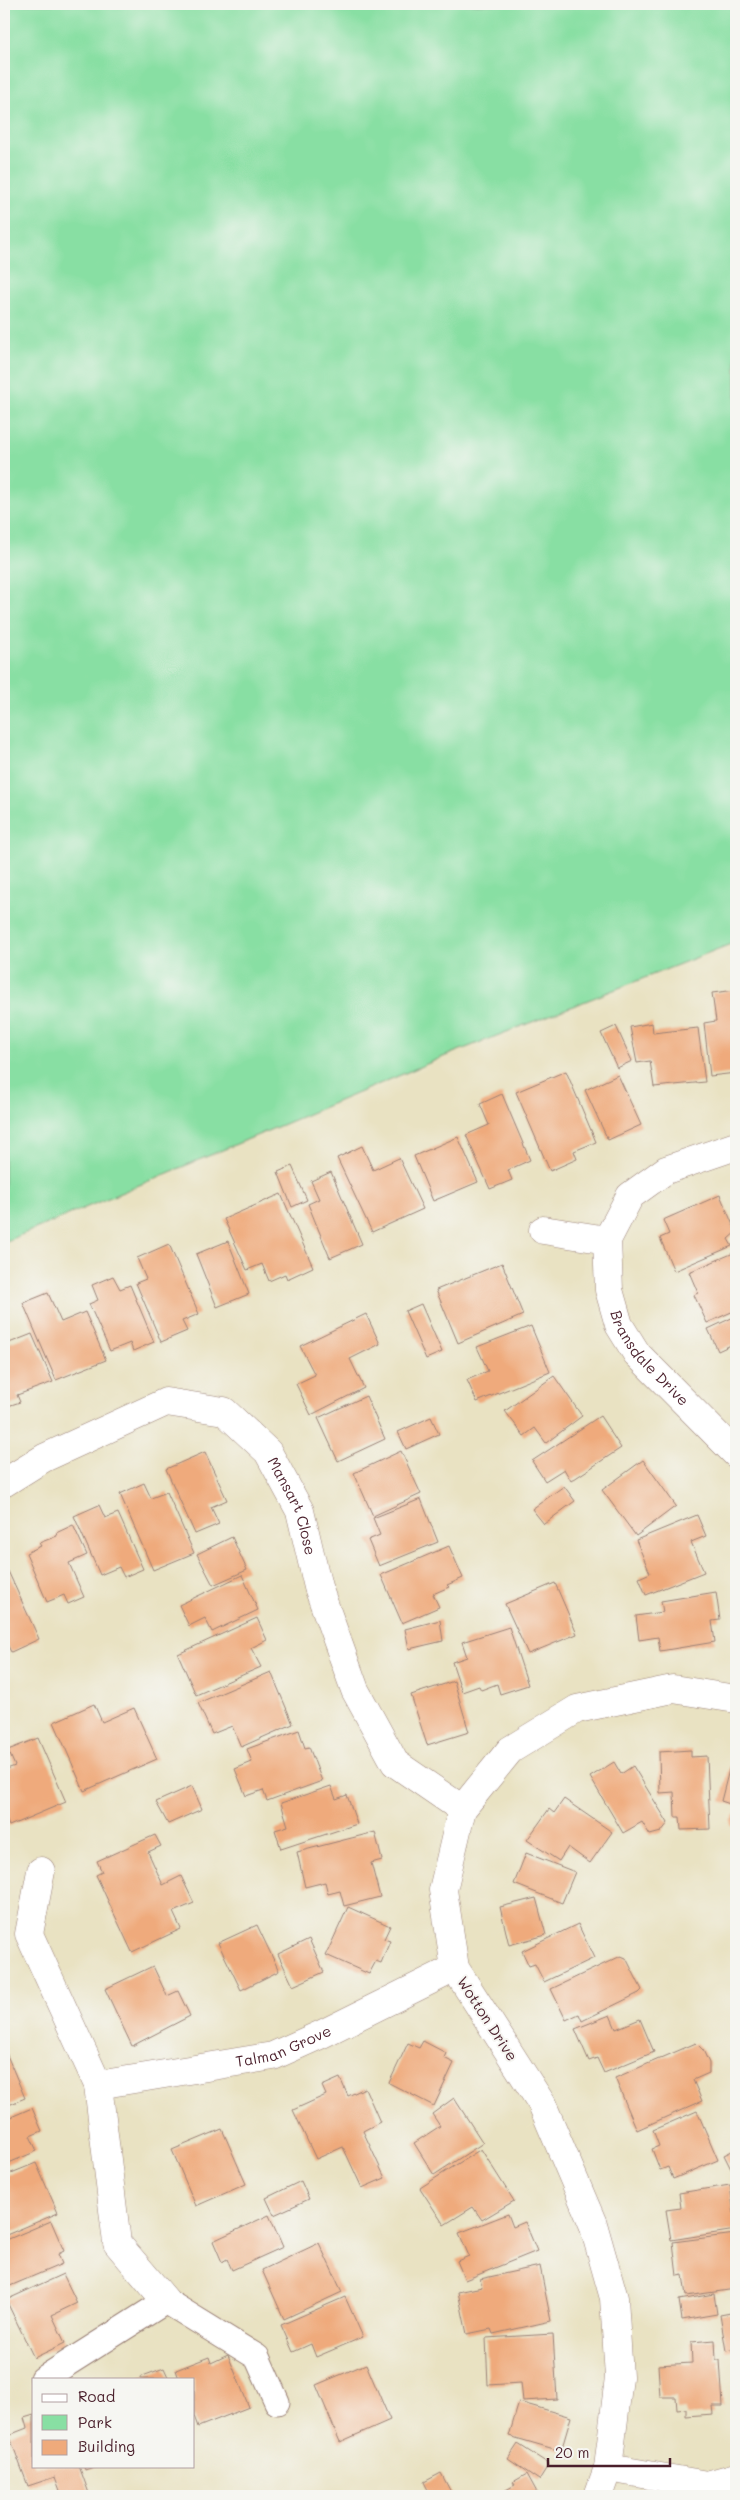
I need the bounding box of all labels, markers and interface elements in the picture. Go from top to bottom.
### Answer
street label: Bransdale Drive [606,1308,694,1410]
street label: Mansart Close [263,1453,321,1557]
street label: Wotton Drive [453,1972,523,2065]
street label: Talman Grove [234,2020,334,2071]
legend [32,2378,195,2468]
text: Road [78,2386,115,2406]
text: Park [78,2412,112,2432]
scale bar [548,2435,670,2467]
text: Building [78,2436,135,2456]
text: 20 m [555,2442,589,2462]

